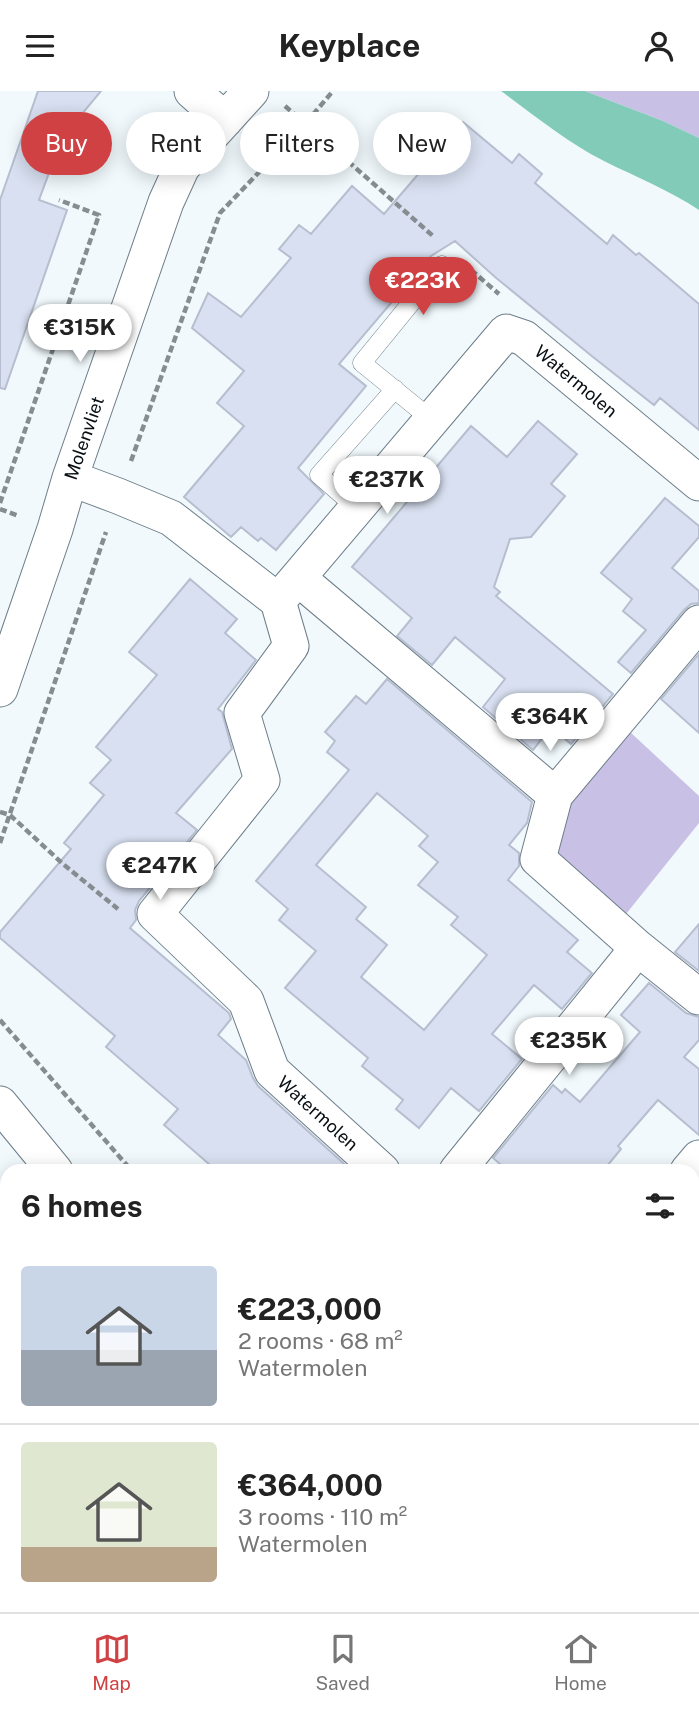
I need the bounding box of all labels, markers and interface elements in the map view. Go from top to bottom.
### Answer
icon: menu [21,27,59,65]
text: Keyplace [279,27,420,64]
icon: person [640,27,678,65]
chip: Buy [21,112,112,175]
chip: Rent [126,112,226,175]
chip: Filters [240,112,359,175]
chip: New [373,112,471,175]
pin: €223K [374,257,472,317]
text: €223K [385,266,461,293]
pin: €315K [31,305,129,364]
text: €315K [44,313,116,340]
street label: Watermolen [530,340,622,422]
street label: Molenvliet [60,393,108,483]
pin: €237K [338,457,436,516]
text: €237K [349,465,425,492]
pin: €364K [501,693,599,753]
text: €364K [512,702,588,729]
pin: €247K [111,843,209,902]
text: €247K [122,851,198,878]
pin: €235K [520,1017,618,1077]
text: €235K [531,1026,607,1053]
street label: Watermolen [273,1071,363,1155]
icon: filters [641,1187,679,1225]
text: 6 homes [21,1188,143,1224]
text: €223,000 [238,1291,382,1327]
icon: home [77,1294,161,1378]
text: 2 rooms · 68 m² [238,1327,403,1354]
text: Watermolen [238,1354,367,1381]
text: €364,000 [238,1467,383,1503]
icon: home [77,1470,161,1554]
text: 3 rooms · 110 m² [238,1503,407,1530]
text: Watermolen [238,1530,367,1557]
tab: Map [92,1630,131,1694]
tab: Saved [315,1630,370,1694]
tab: Home [554,1630,607,1694]

